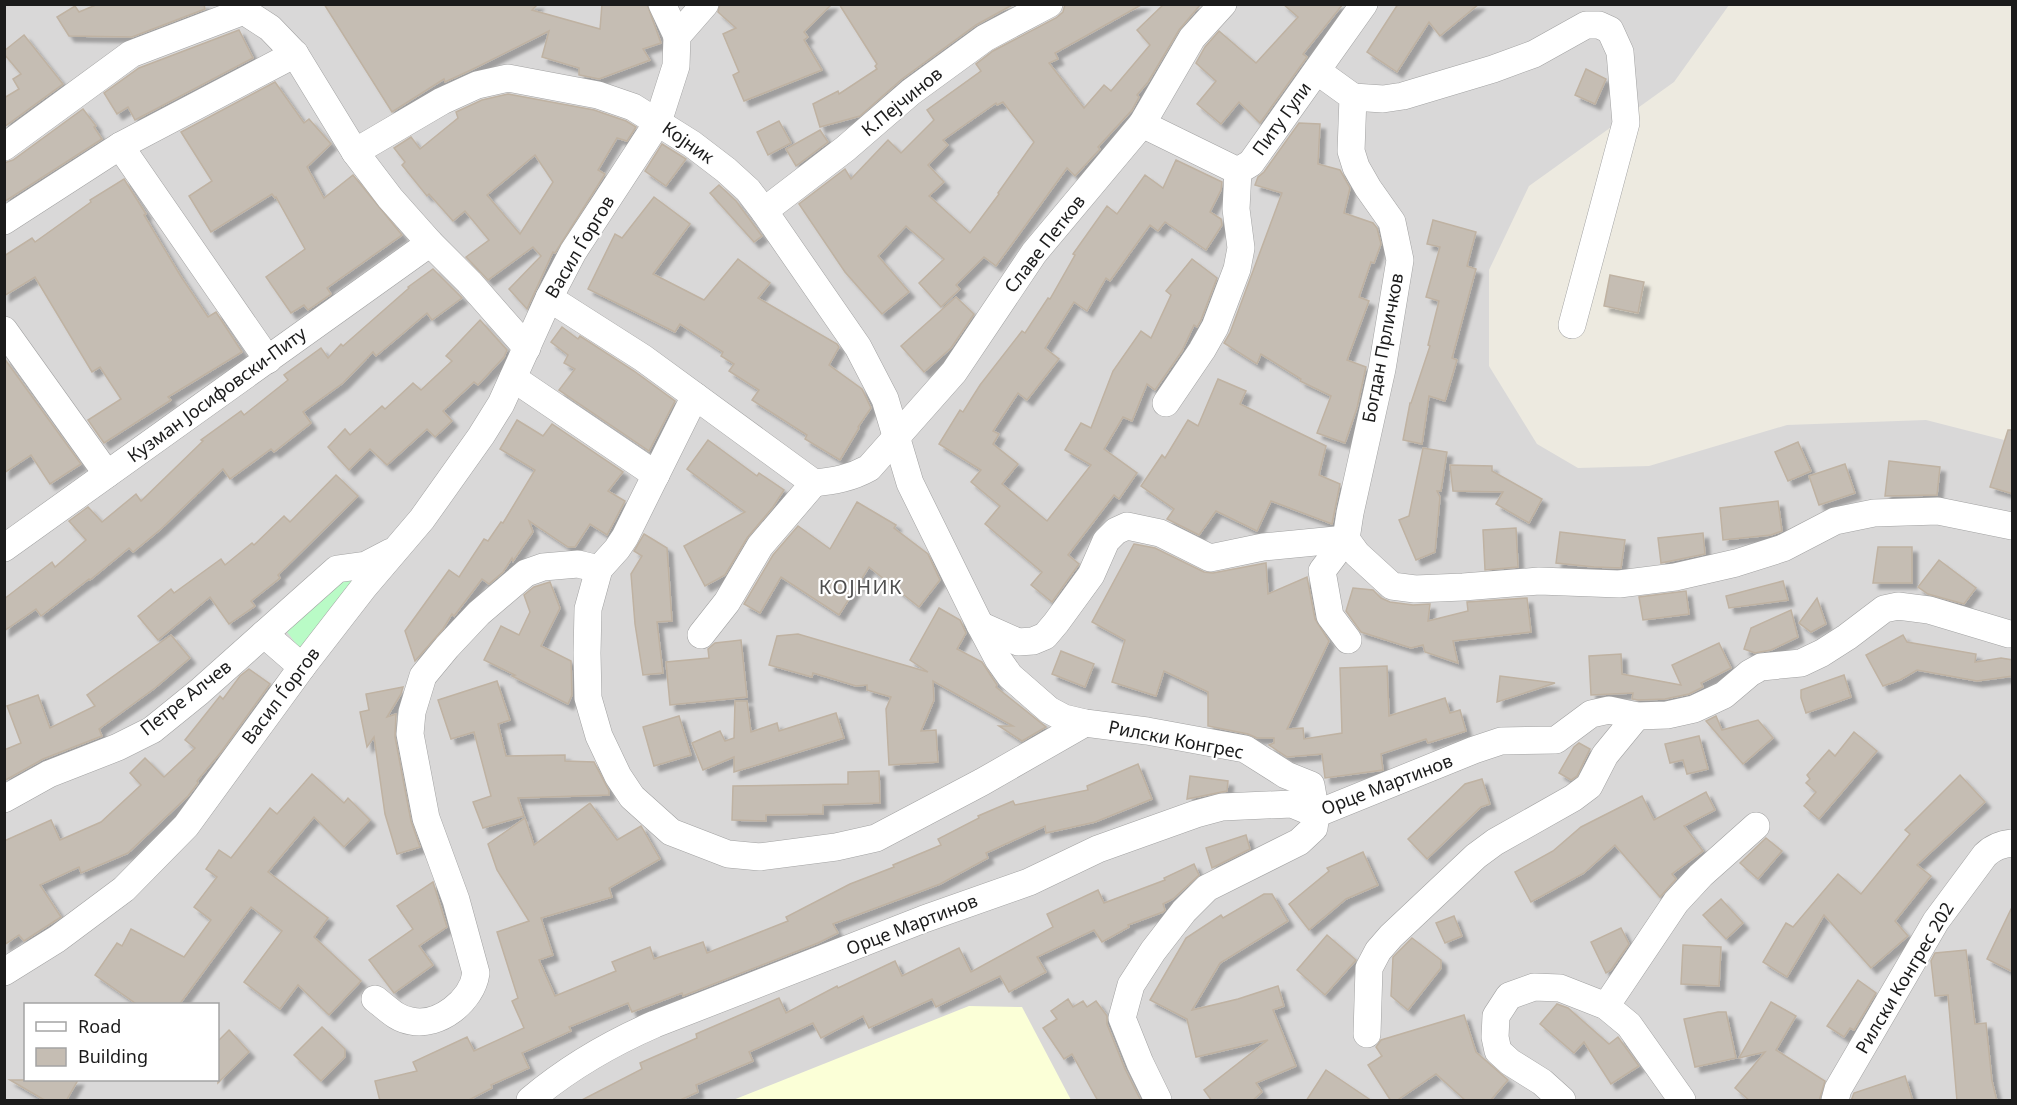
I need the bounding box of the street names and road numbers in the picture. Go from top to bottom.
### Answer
street label: К.Пејчинов [856,61,947,141]
street label: Питу Гули [1246,77,1316,160]
street label: Којник [658,116,720,169]
street label: Славе Петков [998,189,1090,297]
street label: Васил Ѓоргов [539,191,619,302]
street label: Богдан Прличков [1356,271,1408,425]
street label: Кузман Јосифовски-Питу [122,321,311,467]
street label: Васил Ѓоргов [236,642,325,749]
street label: Петре Алчев [135,654,236,740]
street label: Рилски Конгрес [1107,714,1246,764]
street label: Орце Мартинов [1318,748,1456,820]
street label: Орце Мартинов [843,888,981,960]
street label: Рилски Конгрес 202 [1849,897,1959,1058]

